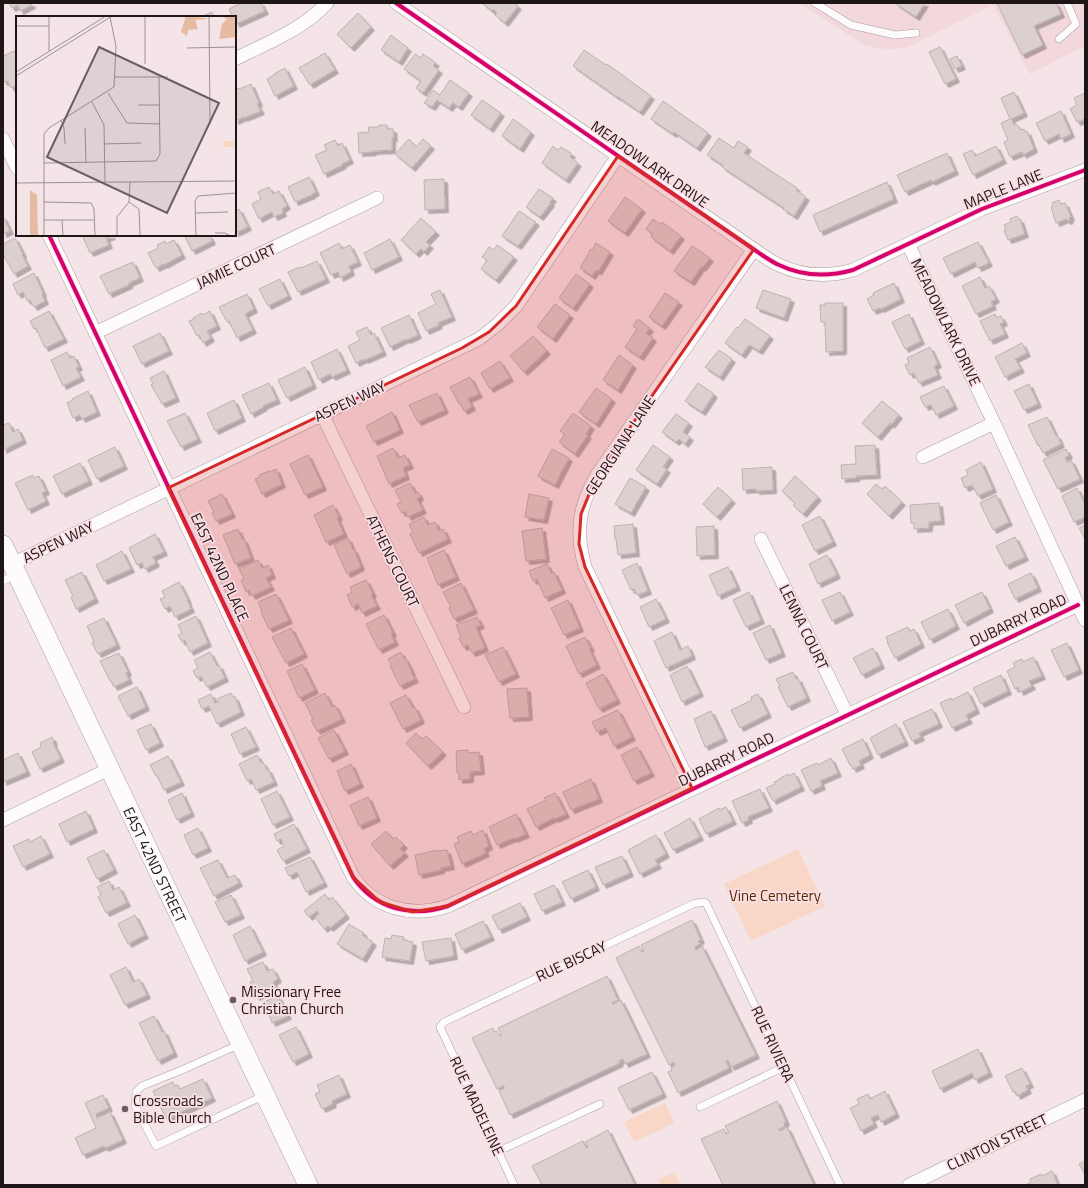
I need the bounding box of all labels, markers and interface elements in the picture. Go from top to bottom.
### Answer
inset map [16,16,236,236]
street label: MEADOWLARK DRIVE [586,115,714,213]
street label: MAPLE LANE [960,163,1046,215]
street label: JAMIE COURT [192,237,280,295]
street label: MEADOWLARK DRIVE [905,254,987,390]
street label: ASPEN WAY [310,374,390,428]
street label: GEORGIANA LANE [579,390,661,500]
street label: EAST 42ND PLACE [185,509,255,625]
street label: ATHENS COURT [361,511,425,611]
street label: ASPEN WAY [18,515,98,569]
street label: LENNA COURT [773,580,835,674]
street label: DUBARRY ROAD [966,587,1070,653]
street label: DUBARRY ROAD [674,726,778,792]
street label: EAST 42ND STREET [118,803,193,927]
park label: Vine Cemetery [729,884,821,907]
street label: RUE BISCAY [532,935,610,987]
place label: Missionary Free Christian Church [241,980,344,1020]
marker: Missionary Free Christian Church [228,995,238,1005]
street label: RUE RIVIERA [745,1002,801,1086]
street label: RUE MADELEINE [444,1052,510,1160]
place label: Crossroads Bible Church [133,1089,212,1129]
marker: Crossroads Bible Church [120,1104,130,1114]
street label: CLINTON STREET [943,1108,1051,1176]

